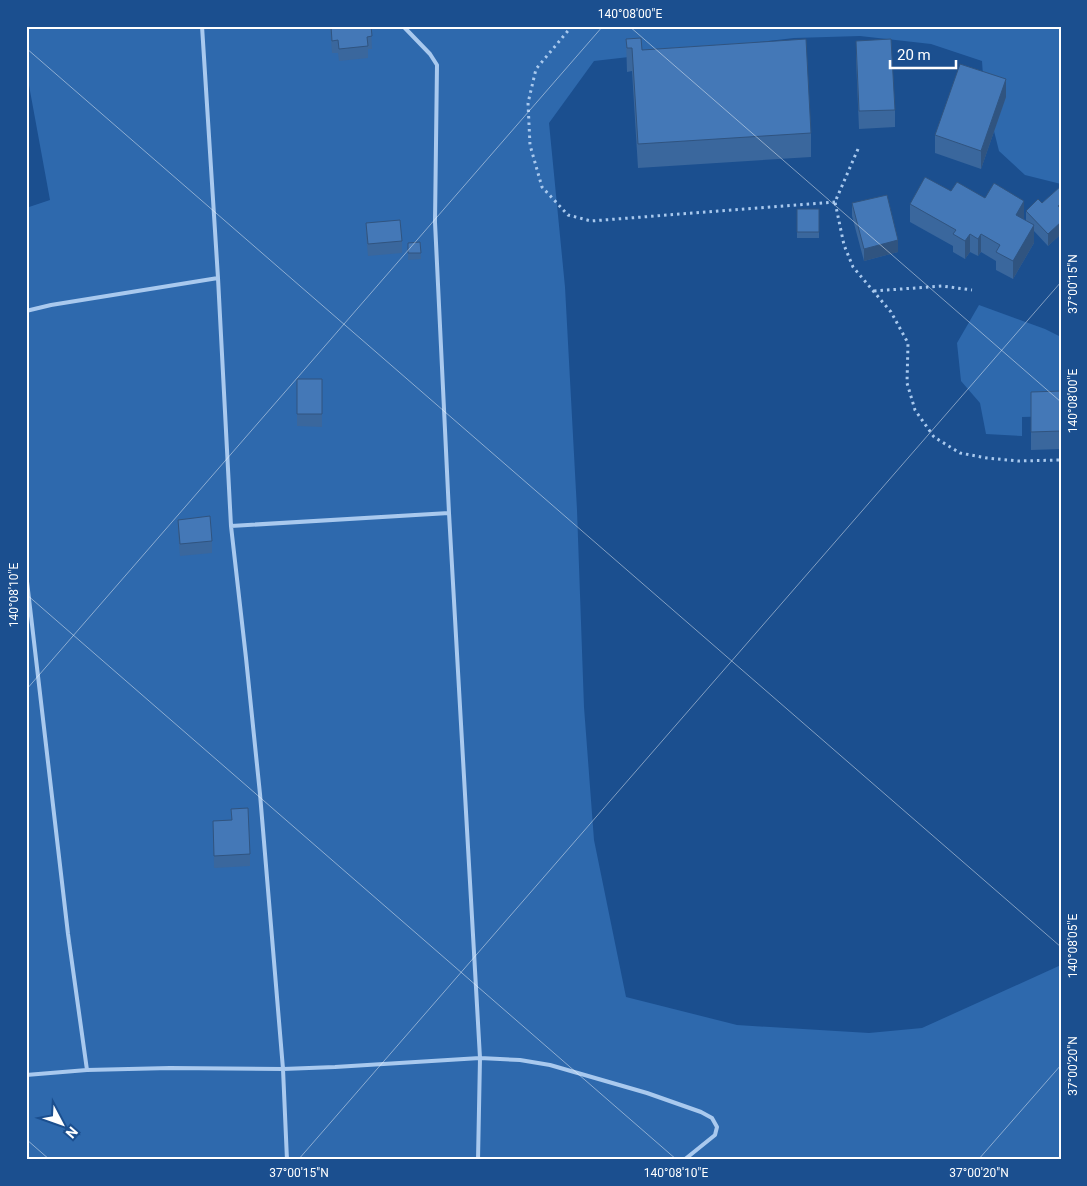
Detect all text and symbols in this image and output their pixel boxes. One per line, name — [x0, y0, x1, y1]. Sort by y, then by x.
text: 140°08'00"E — [598, 7, 662, 21]
scale bar — [890, 38, 956, 70]
text: 20 m — [897, 46, 931, 64]
text: 37°00'15"N — [1066, 254, 1080, 314]
text: 140°08'00"E — [1066, 369, 1080, 433]
text: 140°08'10"E — [7, 563, 21, 627]
text: 140°08'05"E — [1066, 914, 1080, 978]
text: 37°00'20"N — [1066, 1036, 1080, 1096]
north arrow — [38, 1098, 88, 1148]
text: N — [63, 1124, 81, 1142]
text: 37°00'15"N — [269, 1166, 329, 1180]
text: 140°08'10"E — [644, 1166, 708, 1180]
text: 37°00'20"N — [949, 1166, 1009, 1180]

